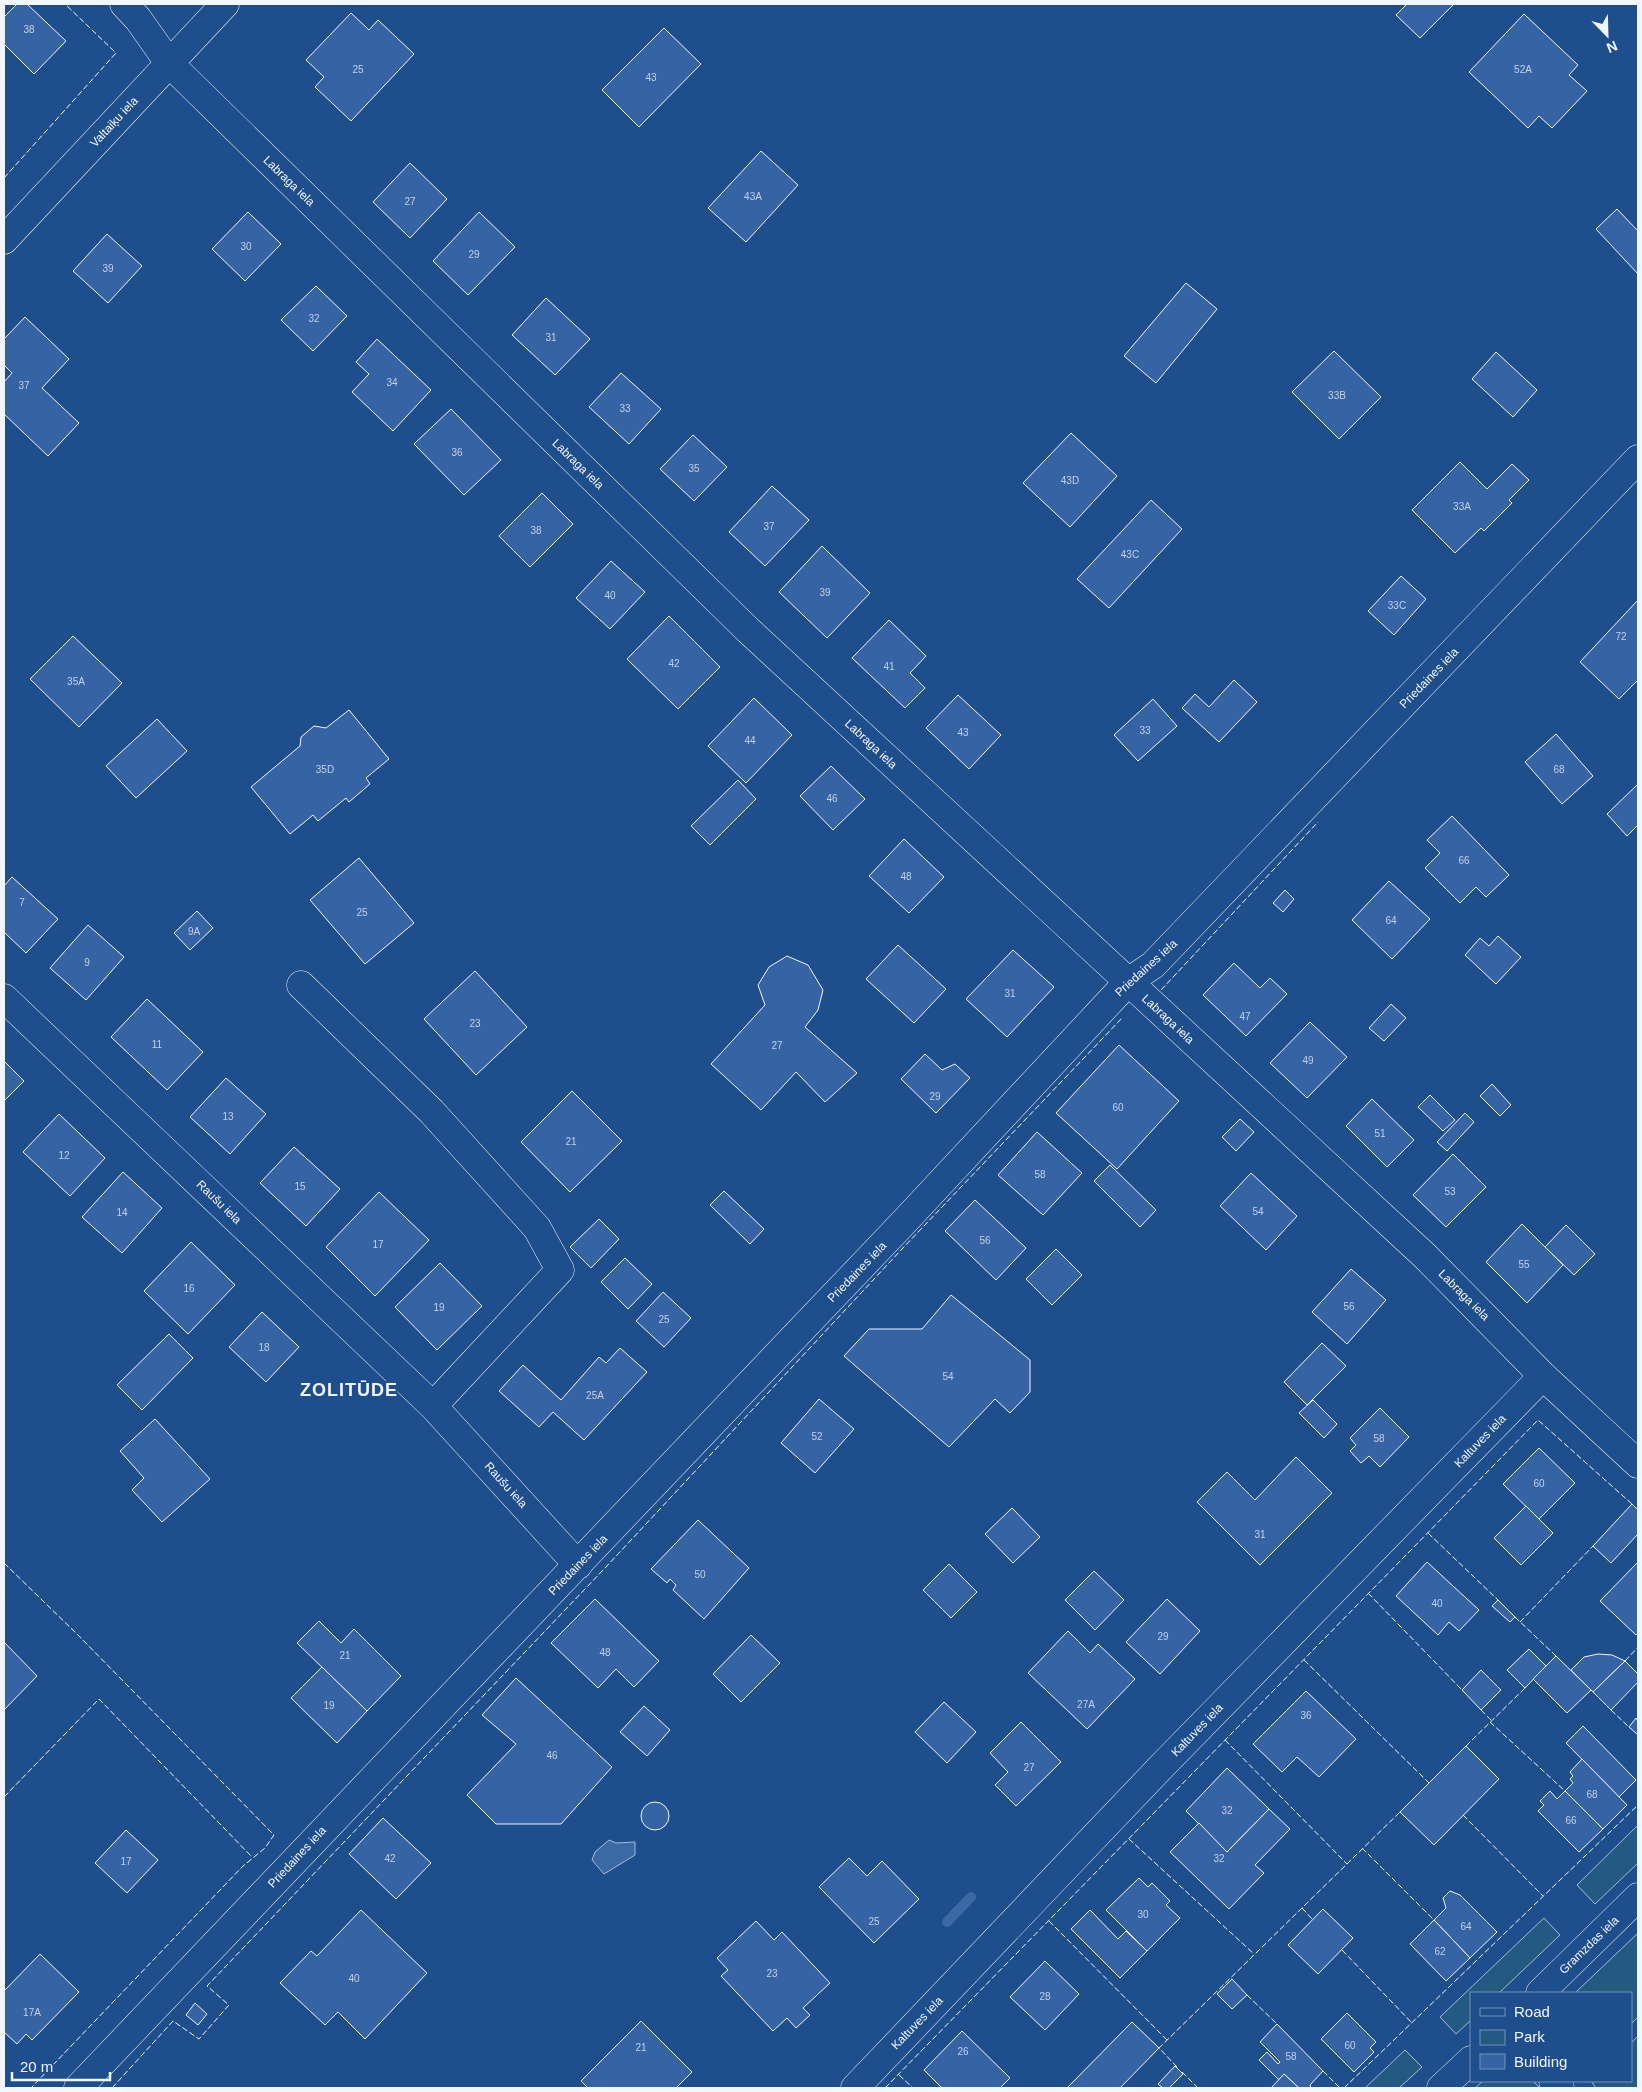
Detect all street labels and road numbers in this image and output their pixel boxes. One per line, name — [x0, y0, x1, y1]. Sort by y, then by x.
street label: Valtaiķu iela — [87, 94, 141, 150]
street label: Labraga iela — [260, 153, 318, 209]
street label: Labraga iela — [549, 436, 607, 492]
street label: Priedaines iela — [1397, 645, 1462, 711]
street label: Labraga iela — [842, 716, 900, 772]
street label: Priedaines iela — [1112, 936, 1180, 1000]
street label: Labraga iela — [1139, 991, 1197, 1047]
street label: Raušu iela — [194, 1177, 244, 1227]
street label: Priedaines iela — [825, 1239, 890, 1305]
street label: Labraga iela — [1436, 1267, 1493, 1324]
street label: Kaltuves iela — [1451, 1411, 1509, 1470]
street label: Raušu iela — [482, 1459, 530, 1511]
street label: Priedaines iela — [546, 1532, 611, 1598]
street label: Kaltuves iela — [1168, 1700, 1226, 1759]
street label: Priedaines iela — [265, 1823, 329, 1891]
street label: Gramzdas iela — [1556, 1913, 1622, 1977]
street label: Kaltuves iela — [888, 1993, 946, 2052]

